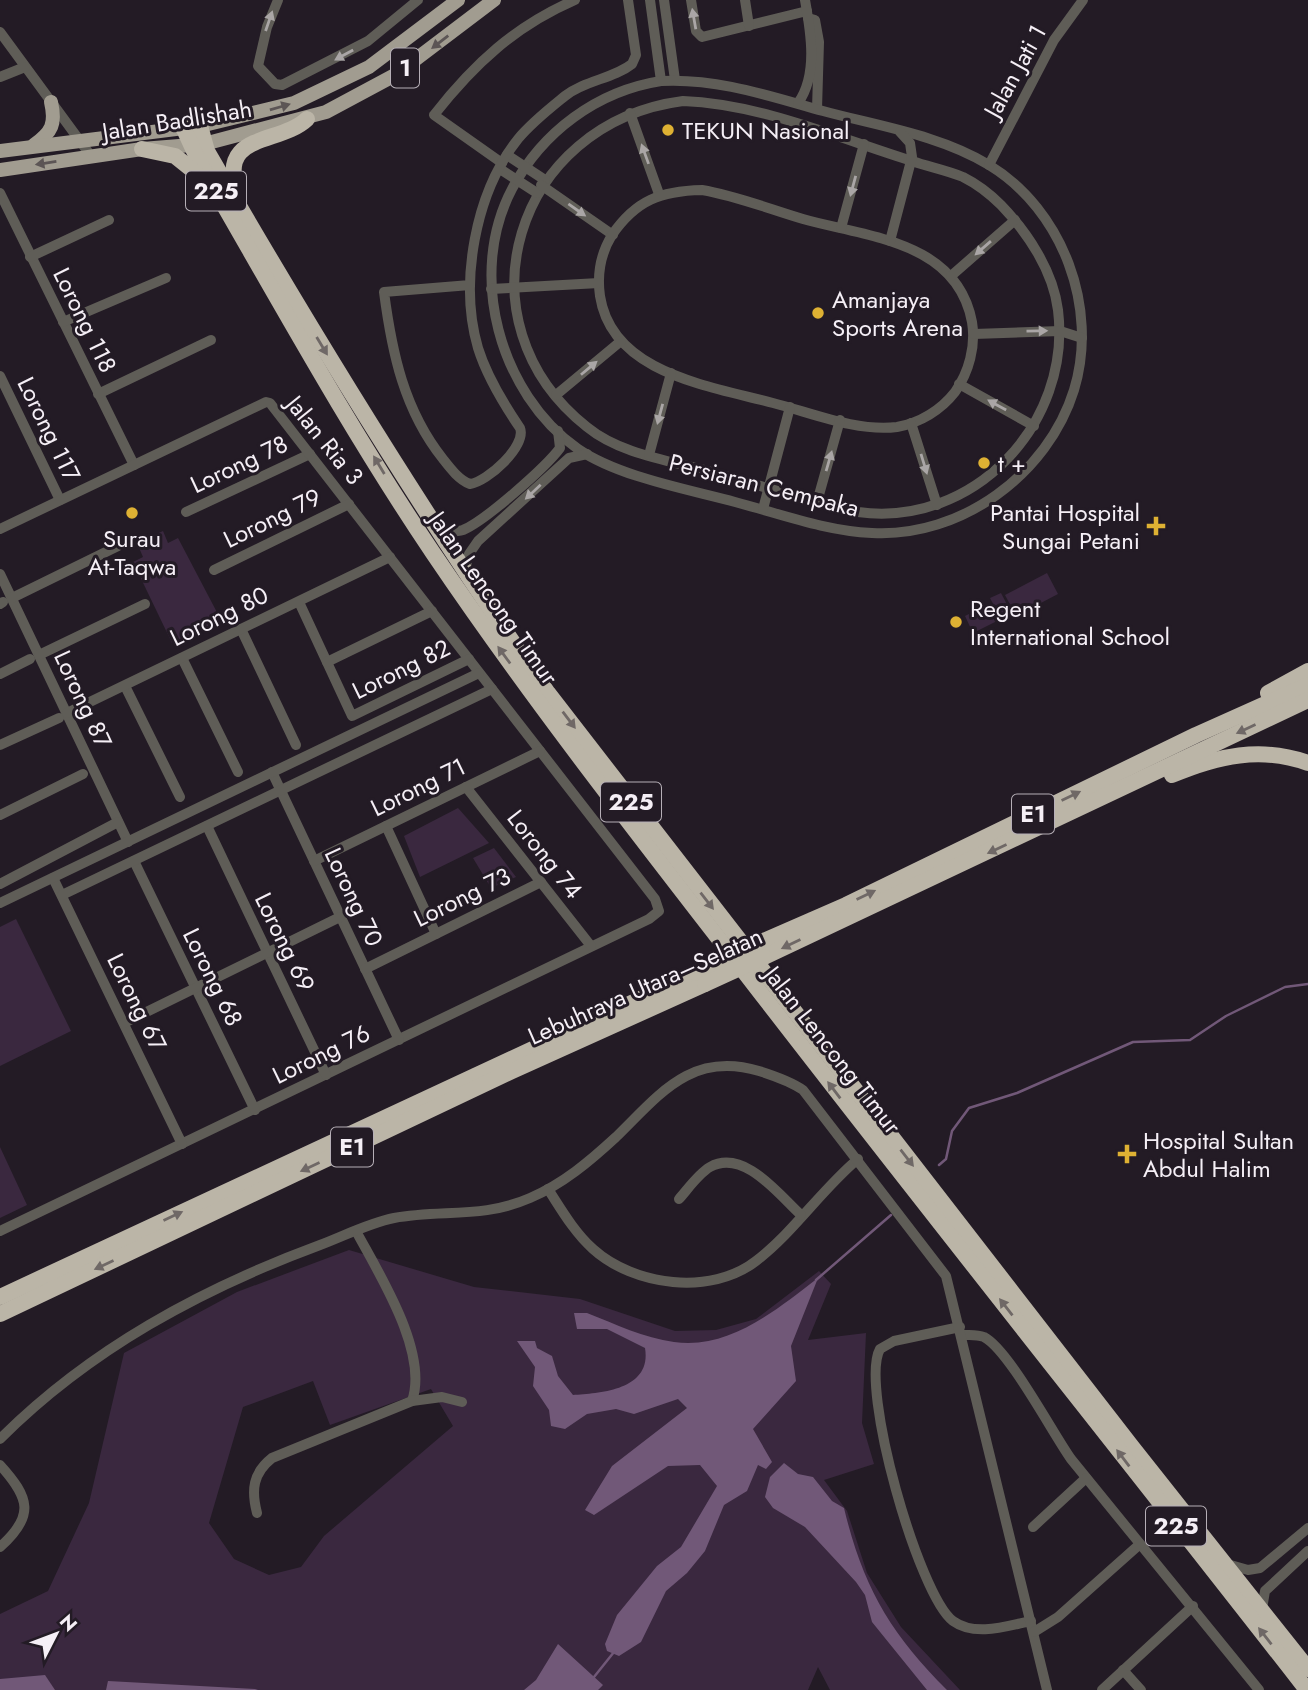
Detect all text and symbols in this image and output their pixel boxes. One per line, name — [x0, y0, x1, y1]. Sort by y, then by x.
one-way arrow — [688, 8, 699, 30]
one-way arrow — [264, 10, 275, 31]
street label: Jalan Jati 1 — [974, 18, 1055, 126]
one-way arrow — [431, 35, 449, 49]
road number: 1 — [391, 48, 419, 88]
one-way arrow — [334, 49, 354, 61]
street label: Jalan Badlishah — [97, 91, 254, 150]
one-way arrow — [270, 101, 291, 111]
place label: TEKUN Nasional — [682, 113, 850, 148]
marker: TEKUN Nasional — [660, 122, 676, 138]
one-way arrow — [639, 143, 650, 164]
one-way arrow — [34, 158, 56, 169]
road number: 225 — [186, 172, 246, 210]
one-way arrow — [847, 176, 857, 197]
one-way arrow — [568, 203, 586, 217]
one-way arrow — [974, 240, 991, 255]
street label: Lorong 118 — [44, 262, 126, 378]
place label: Amanjaya Sports Arena — [832, 282, 963, 345]
marker: Amanjaya Sports Arena — [810, 305, 826, 321]
one-way arrow — [1026, 325, 1048, 337]
one-way arrow — [315, 337, 328, 356]
one-way arrow — [580, 361, 597, 376]
street label: Lorong 117 — [9, 371, 90, 488]
street label: Jalan Ria 3 — [276, 386, 372, 492]
one-way arrow — [987, 399, 1006, 411]
one-way arrow — [654, 403, 665, 425]
street label: Lorong 78 — [184, 426, 294, 502]
street label: Persiaran Cempaka — [665, 444, 863, 526]
place label: t + — [998, 446, 1026, 481]
one-way arrow — [824, 451, 834, 472]
one-way arrow — [919, 454, 929, 475]
marker: t + — [976, 455, 992, 471]
one-way arrow — [372, 456, 385, 475]
street label: Lorong 79 — [217, 479, 327, 557]
one-way arrow — [524, 484, 542, 500]
place label: Pantai Hospital Sungai Petani — [990, 495, 1140, 558]
street label: Jalan Lencong Timur — [419, 502, 568, 693]
marker: Surau At-Taqwa — [124, 505, 140, 521]
marker: Pantai Hospital Sungai Petani — [1146, 516, 1166, 536]
place label: Surau At-Taqwa — [88, 521, 176, 584]
street label: Lorong 80 — [164, 577, 274, 655]
place label: Regent International School — [970, 591, 1170, 654]
marker: Regent International School — [948, 614, 964, 630]
street label: Lorong 82 — [346, 630, 456, 708]
street label: Lorong 87 — [45, 645, 121, 754]
one-way arrow — [497, 646, 511, 664]
one-way arrow — [561, 711, 575, 729]
one-way arrow — [1236, 723, 1256, 735]
street label: Lorong 71 — [365, 749, 471, 825]
road number: 225 — [601, 782, 661, 822]
one-way arrow — [1061, 790, 1081, 801]
road number: E1 — [1012, 794, 1054, 834]
street label: Lorong 74 — [499, 802, 591, 906]
street label: Lorong 70 — [316, 842, 392, 952]
one-way arrow — [987, 843, 1007, 854]
street label: Lorong 73 — [408, 858, 516, 936]
street label: Lorong 69 — [246, 887, 324, 997]
one-way arrow — [856, 889, 876, 900]
one-way arrow — [699, 892, 714, 909]
street label: Lebuhraya Utara–Selatan — [522, 918, 768, 1054]
street label: Lorong 68 — [174, 922, 252, 1032]
one-way arrow — [781, 939, 801, 950]
street label: Lorong 67 — [98, 947, 176, 1057]
street label: Jalan Lencong Timur — [754, 956, 910, 1142]
street label: Lorong 76 — [266, 1015, 376, 1093]
one-way arrow — [827, 1081, 841, 1099]
place label: Hospital Sultan Abdul Halim — [1143, 1123, 1294, 1186]
road number: E1 — [331, 1128, 373, 1166]
marker: Hospital Sultan Abdul Halim — [1117, 1144, 1137, 1164]
one-way arrow — [899, 1148, 914, 1166]
one-way arrow — [300, 1161, 320, 1173]
one-way arrow — [163, 1210, 183, 1222]
one-way arrow — [94, 1260, 115, 1271]
one-way arrow — [998, 1298, 1013, 1316]
one-way arrow — [1116, 1449, 1130, 1467]
road number: 225 — [1146, 1506, 1206, 1546]
north arrow — [21, 1599, 91, 1669]
text: N — [53, 1608, 83, 1638]
one-way arrow — [1258, 1627, 1272, 1645]

